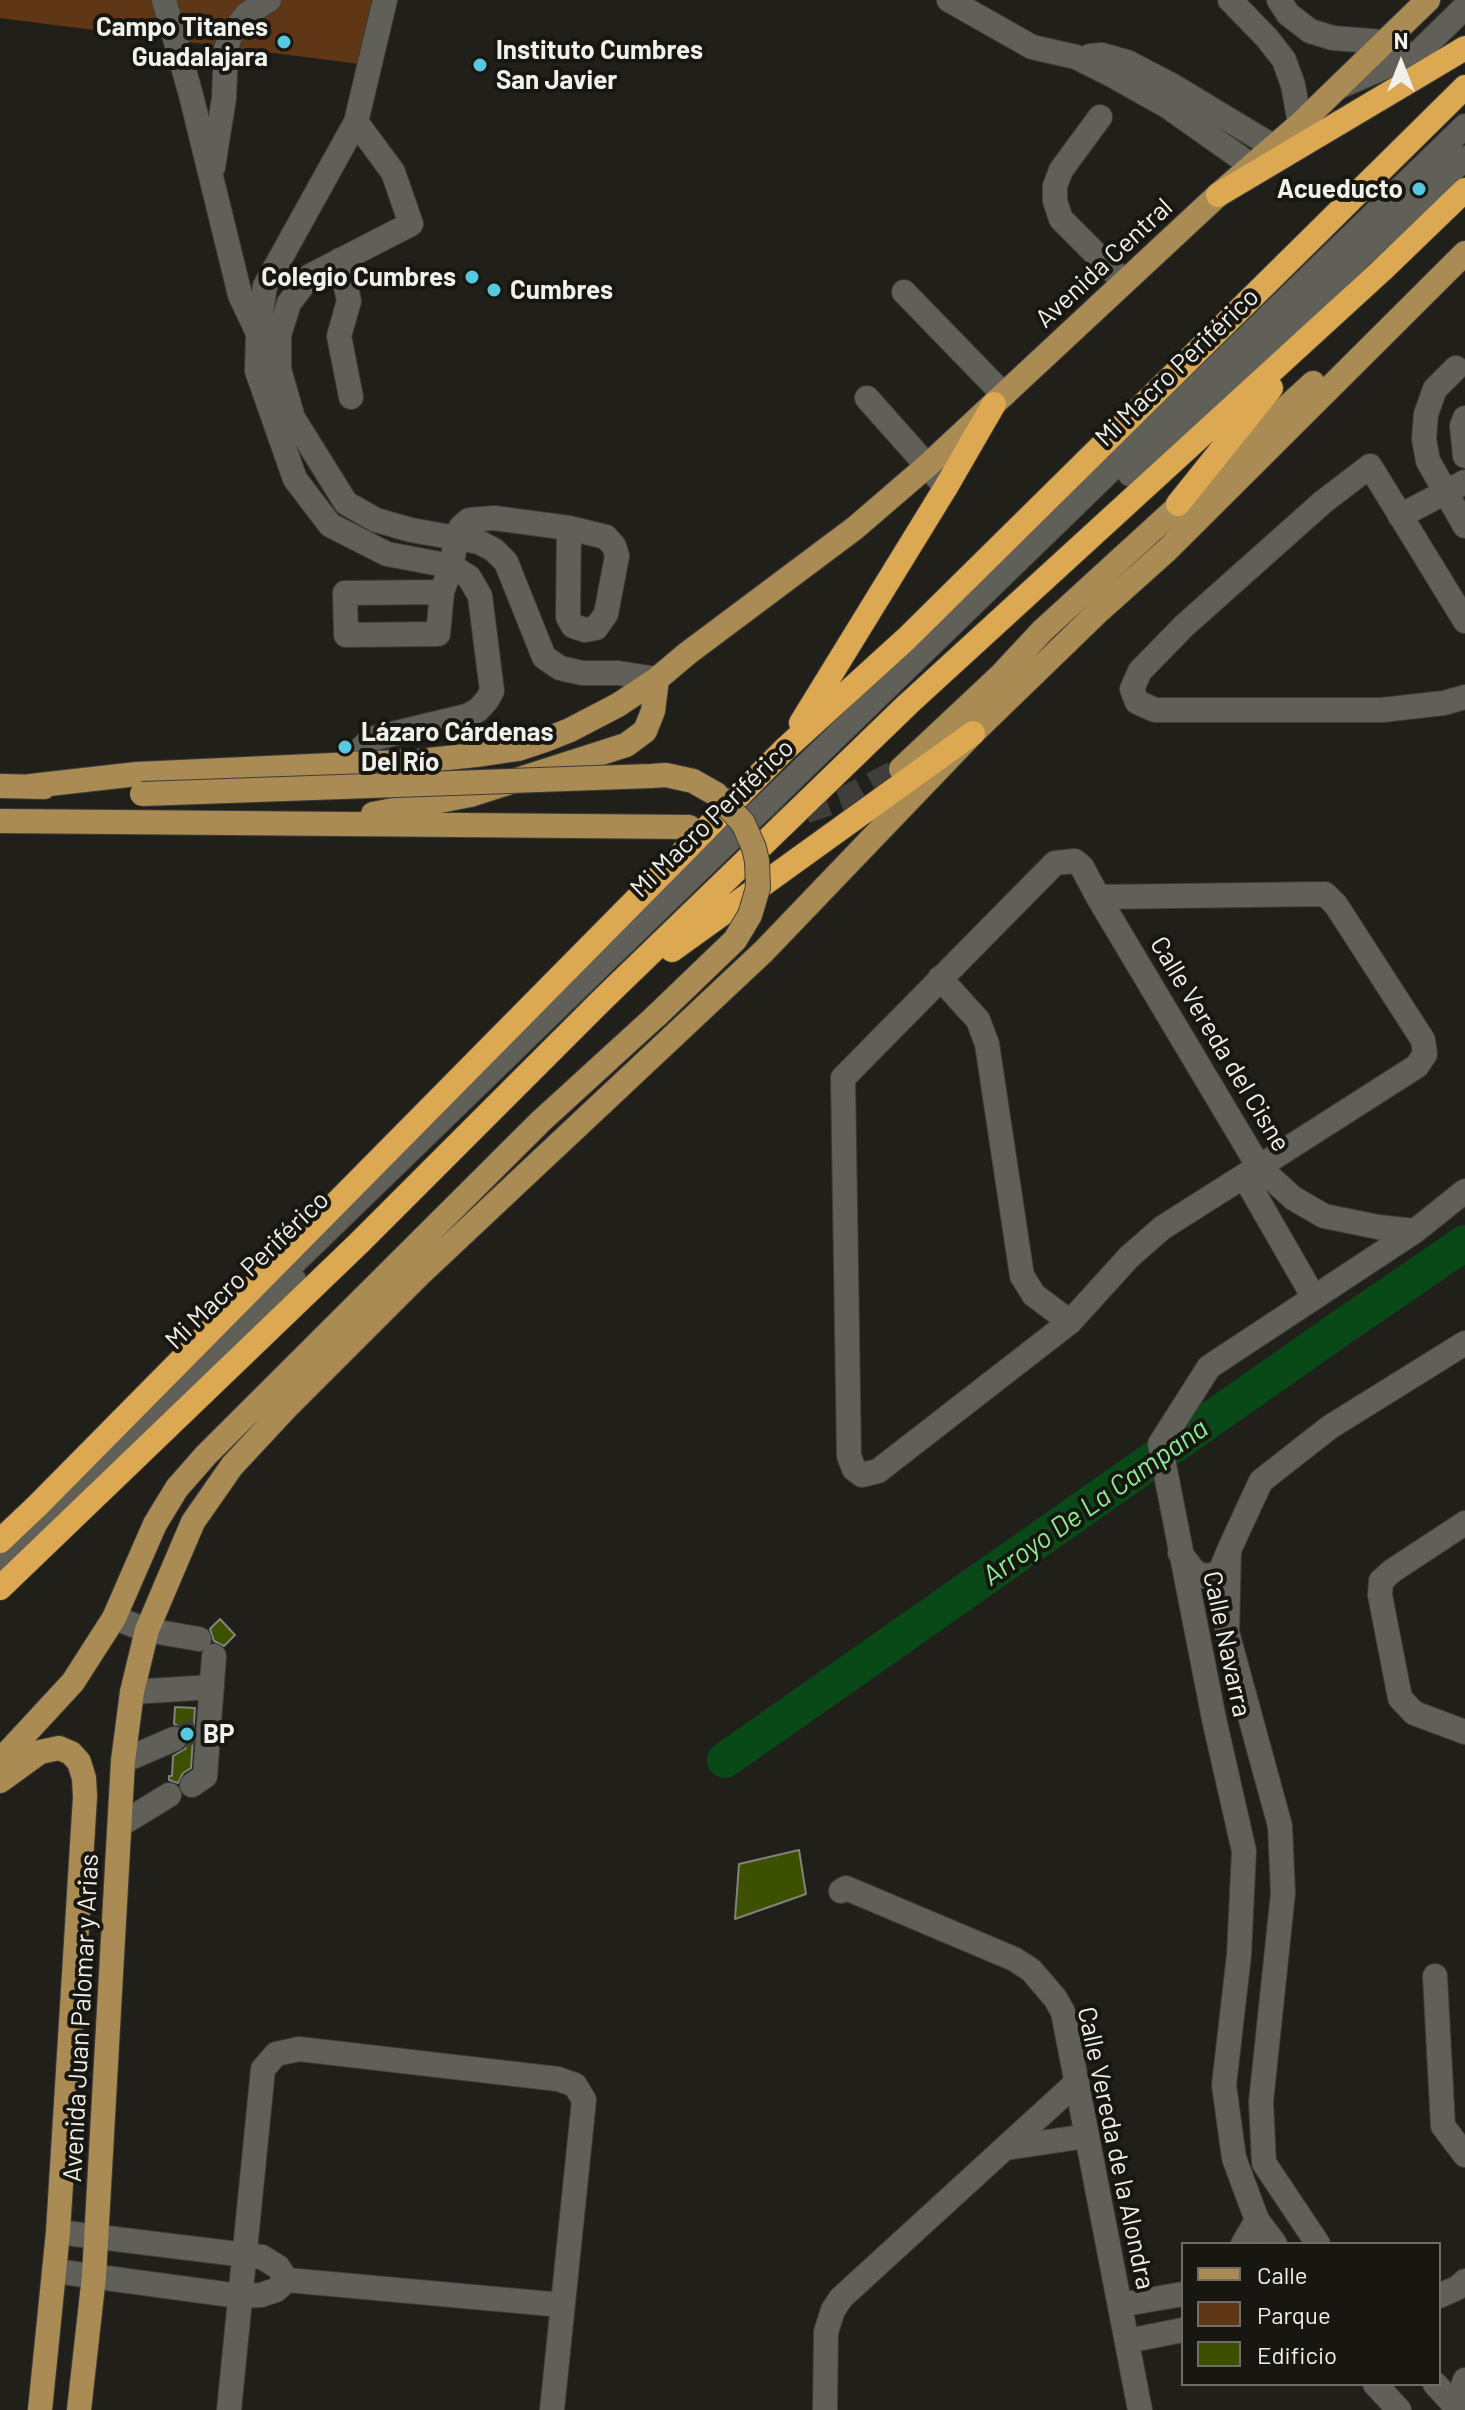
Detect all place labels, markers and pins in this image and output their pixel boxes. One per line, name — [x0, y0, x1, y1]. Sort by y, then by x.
place label: Campo Titanes Guadalajara — [96, 11, 268, 72]
marker: Campo Titanes Guadalajara — [275, 33, 293, 51]
place label: Instituto Cumbres San Javier — [496, 34, 703, 96]
marker: Instituto Cumbres San Javier — [471, 56, 489, 74]
place label: Acueducto — [1277, 173, 1403, 205]
marker: Acueducto — [1410, 180, 1428, 198]
place label: Colegio Cumbres — [261, 261, 456, 293]
marker: Colegio Cumbres — [463, 268, 481, 286]
place label: Cumbres — [510, 274, 613, 306]
marker: Cumbres — [485, 281, 503, 299]
place label: Lázaro Cárdenas Del Río — [361, 716, 554, 778]
marker: Lázaro Cárdenas Del Río — [336, 738, 354, 756]
place label: BP — [203, 1718, 235, 1750]
marker: BP — [178, 1725, 196, 1743]

